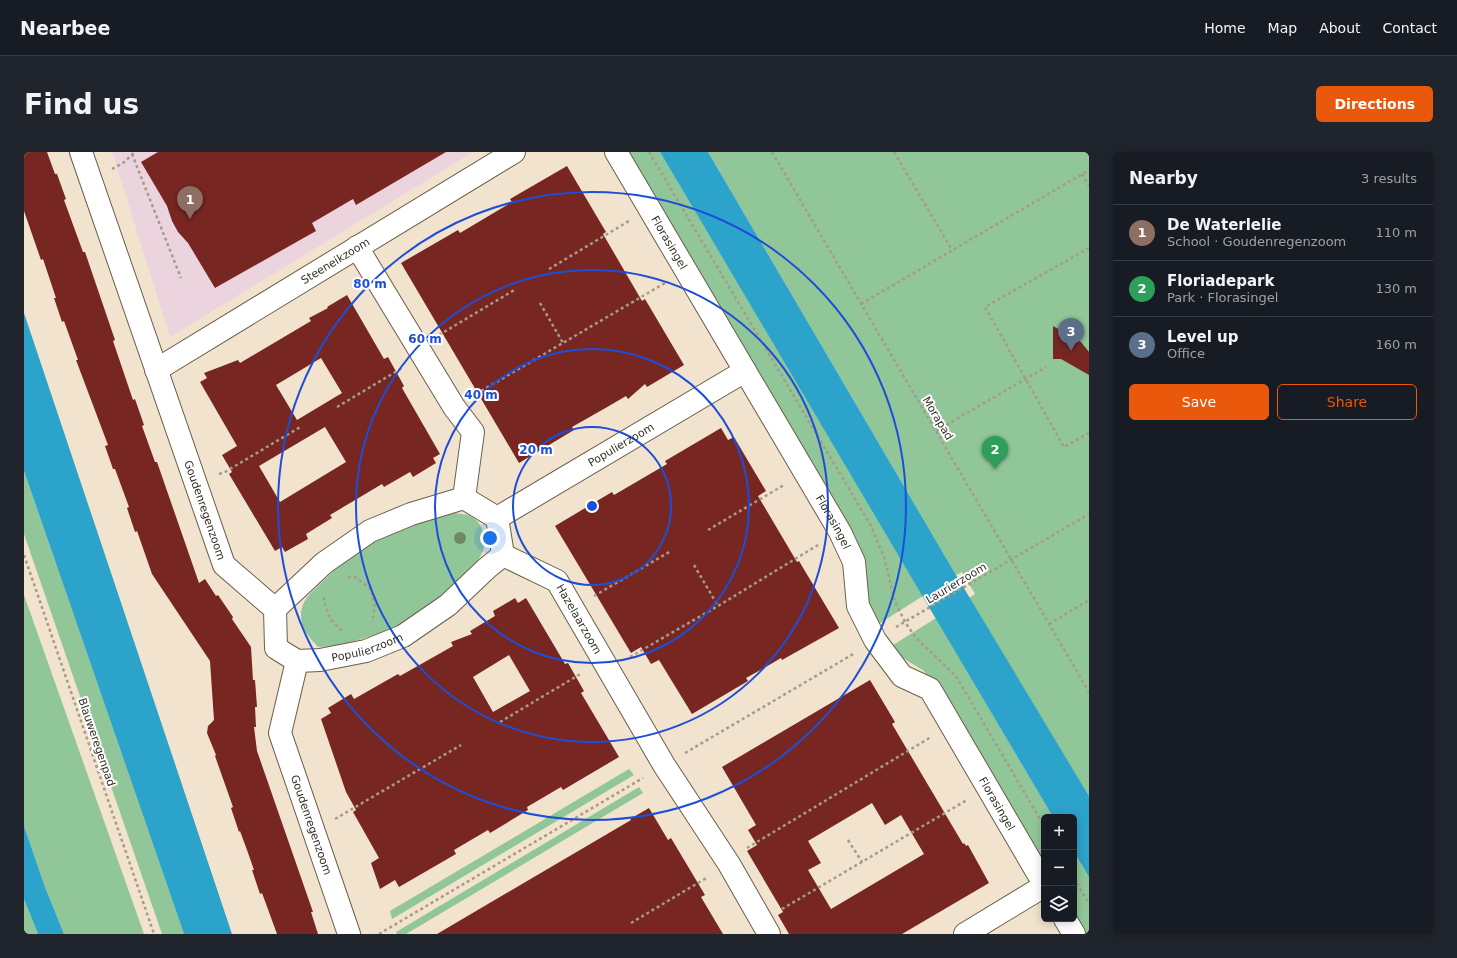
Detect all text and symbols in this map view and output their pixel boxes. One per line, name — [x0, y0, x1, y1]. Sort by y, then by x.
text: Nearbee — [20, 17, 110, 39]
text: Home — [1204, 20, 1246, 36]
text: Map — [1268, 20, 1297, 36]
text: About — [1319, 20, 1361, 36]
text: Contact — [1383, 20, 1437, 36]
button: Directions — [1316, 86, 1433, 122]
text: Find us — [24, 88, 139, 121]
text: Nearby — [1129, 168, 1198, 188]
text: 3 results — [1361, 171, 1417, 186]
pin: 1 — [177, 186, 203, 219]
street label: Florasingel — [648, 214, 690, 272]
text: De Waterlelie — [1167, 216, 1282, 234]
text: 1 — [1137, 225, 1147, 240]
text: 110 m — [1375, 225, 1417, 240]
text: School · Goudenregenzoom — [1167, 234, 1346, 249]
street label: Steeneikzoom — [299, 235, 372, 287]
text: Floriadepark — [1167, 272, 1275, 290]
text: 80 m — [353, 277, 387, 291]
text: 2 — [1137, 281, 1147, 296]
text: 130 m — [1375, 281, 1417, 296]
text: Park · Florasingel — [1167, 290, 1278, 305]
pin: 3 — [1058, 318, 1084, 351]
text: Level up — [1167, 328, 1238, 346]
text: 60 m — [408, 332, 442, 346]
text: 3 — [1137, 337, 1147, 352]
text: 160 m — [1375, 337, 1417, 352]
text: Office — [1167, 346, 1205, 361]
button: Save — [1129, 384, 1269, 420]
button: Share — [1277, 384, 1417, 420]
text: 40 m — [464, 388, 498, 402]
street label: Morapad — [920, 394, 956, 442]
street label: Populierzoom — [586, 420, 656, 470]
pin: 2 — [982, 436, 1008, 469]
text: 20 m — [519, 443, 553, 457]
street label: Goudenregenzoom — [181, 459, 228, 562]
street label: Florasingel — [813, 493, 853, 551]
centre of rings — [585, 499, 599, 513]
your location — [480, 528, 500, 548]
street label: Laurierzoom — [923, 560, 989, 607]
street label: Hazelaarzoom — [553, 582, 604, 657]
street label: Populierzoom — [330, 631, 405, 665]
street label: Blauweregenpad — [75, 696, 118, 788]
street label: Goudenregenzoom — [288, 773, 334, 877]
street label: Florasingel — [976, 775, 1017, 833]
map controls — [1041, 814, 1077, 922]
button: + — [1041, 814, 1077, 850]
button: − — [1041, 850, 1077, 886]
button: layers — [1041, 886, 1077, 922]

